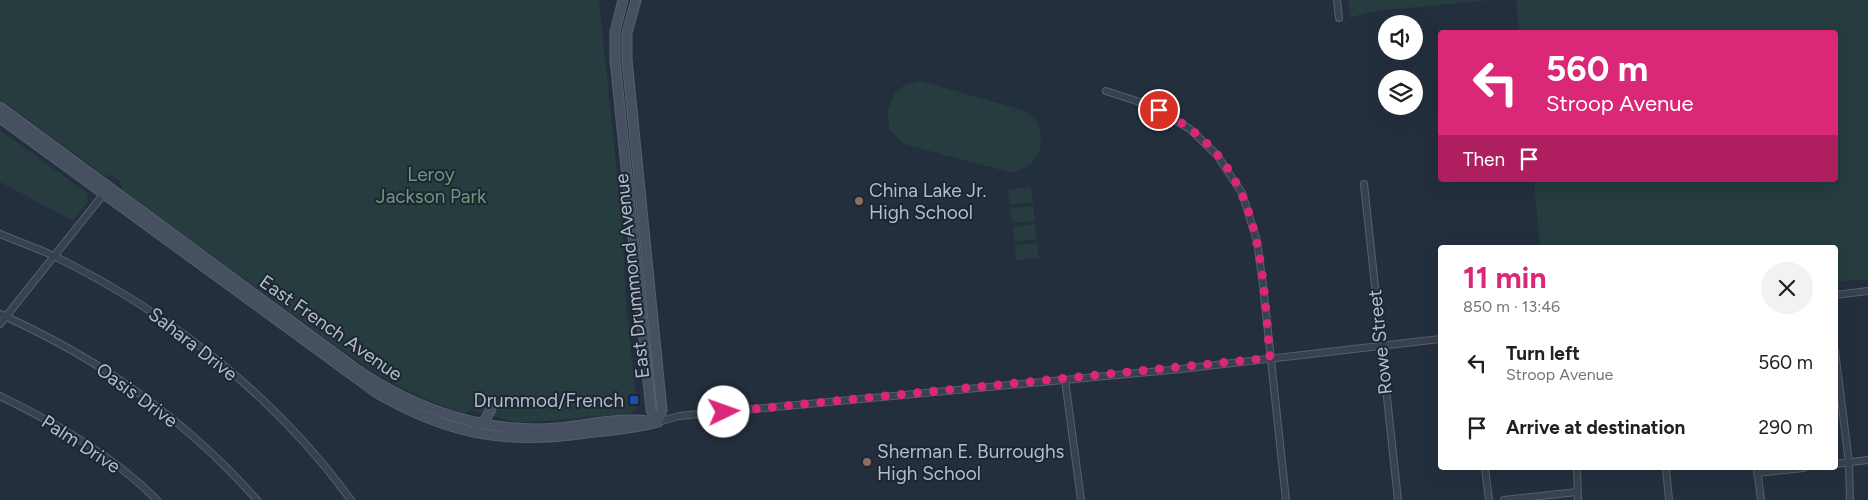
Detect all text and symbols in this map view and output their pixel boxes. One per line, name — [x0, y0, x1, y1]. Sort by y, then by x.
map controls — [1378, 15, 1423, 115]
button: sound — [1378, 15, 1423, 60]
text: 560 m — [1546, 48, 1648, 90]
icon: left — [1463, 50, 1528, 115]
button: layers — [1378, 70, 1423, 115]
pin — [1138, 89, 1180, 131]
text: Stroop Avenue — [1546, 90, 1694, 117]
icon: arrive — [1145, 96, 1173, 124]
icon: arrive — [1515, 145, 1543, 173]
text: Then — [1463, 148, 1505, 171]
park label: Leroy Jackson Park — [376, 163, 487, 208]
street label: East Drummond Avenue — [610, 172, 654, 380]
place label: China Lake Jr. High School — [869, 179, 987, 224]
marker: China Lake Jr. High School — [853, 195, 865, 207]
text: 11 min — [1463, 259, 1547, 296]
button: close — [1761, 262, 1813, 314]
street label: East French Avenue — [255, 270, 407, 386]
street label: Rowe Street — [1363, 288, 1397, 396]
text: 850 m · 13:46 — [1463, 297, 1560, 316]
street label: Sahara Drive — [144, 302, 242, 386]
text: Turn left — [1506, 342, 1580, 365]
icon: left — [1463, 349, 1491, 377]
text: 560 m — [1758, 351, 1813, 374]
street label: Oasis Drive — [92, 358, 182, 432]
text: Stroop Avenue — [1506, 365, 1613, 384]
position arrow — [697, 385, 749, 437]
place label: Drummod/French — [474, 389, 624, 412]
marker: Drummod/French — [628, 394, 640, 406]
street label: Palm Drive — [37, 410, 125, 478]
icon: arrive — [1463, 414, 1491, 442]
text: Arrive at destination — [1506, 416, 1685, 439]
text: 290 m — [1759, 416, 1813, 439]
place label: Sherman E. Burroughs High School — [877, 440, 1065, 485]
marker: Sherman E. Burroughs High School — [861, 456, 873, 468]

